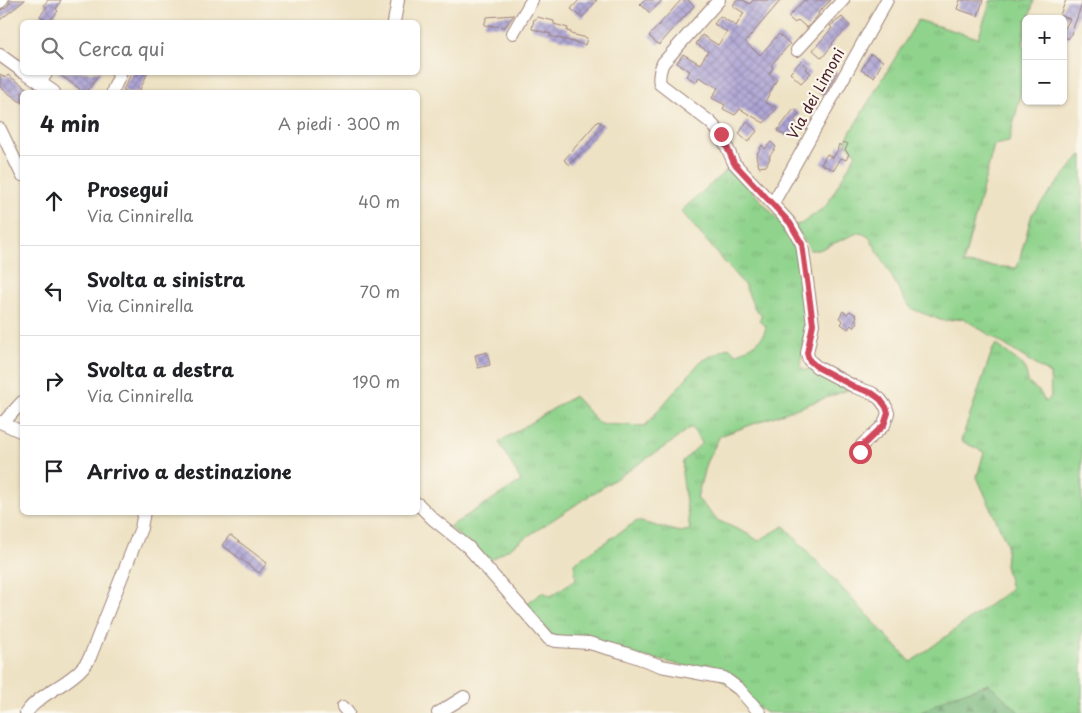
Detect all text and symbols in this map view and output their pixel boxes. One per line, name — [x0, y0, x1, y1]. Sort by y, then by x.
map controls — [1022, 15, 1067, 105]
button: + — [1022, 15, 1067, 60]
search box — [20, 20, 420, 75]
icon: search — [38, 34, 66, 62]
text: Cerca qui — [78, 34, 165, 62]
street label: Via dei Limoni — [780, 43, 849, 143]
button: − — [1022, 60, 1067, 105]
text: 4 min — [40, 107, 100, 139]
text: A piedi · 300 m — [278, 111, 400, 135]
route end — [710, 123, 733, 146]
text: Prosegui — [87, 175, 169, 203]
icon: ahead — [40, 187, 68, 215]
text: 40 m — [358, 189, 400, 213]
text: Via Cinnirella — [87, 203, 193, 227]
text: Svolta a sinistra — [87, 265, 245, 293]
icon: left — [40, 277, 68, 305]
text: 70 m — [360, 279, 400, 303]
text: Via Cinnirella — [87, 293, 193, 317]
text: Svolta a destra — [87, 355, 234, 383]
icon: right — [40, 367, 68, 395]
text: 190 m — [352, 369, 400, 393]
text: Via Cinnirella — [87, 383, 193, 407]
route start — [849, 441, 872, 464]
icon: arrive — [40, 457, 68, 485]
text: Arrivo a destinazione — [87, 457, 292, 485]

